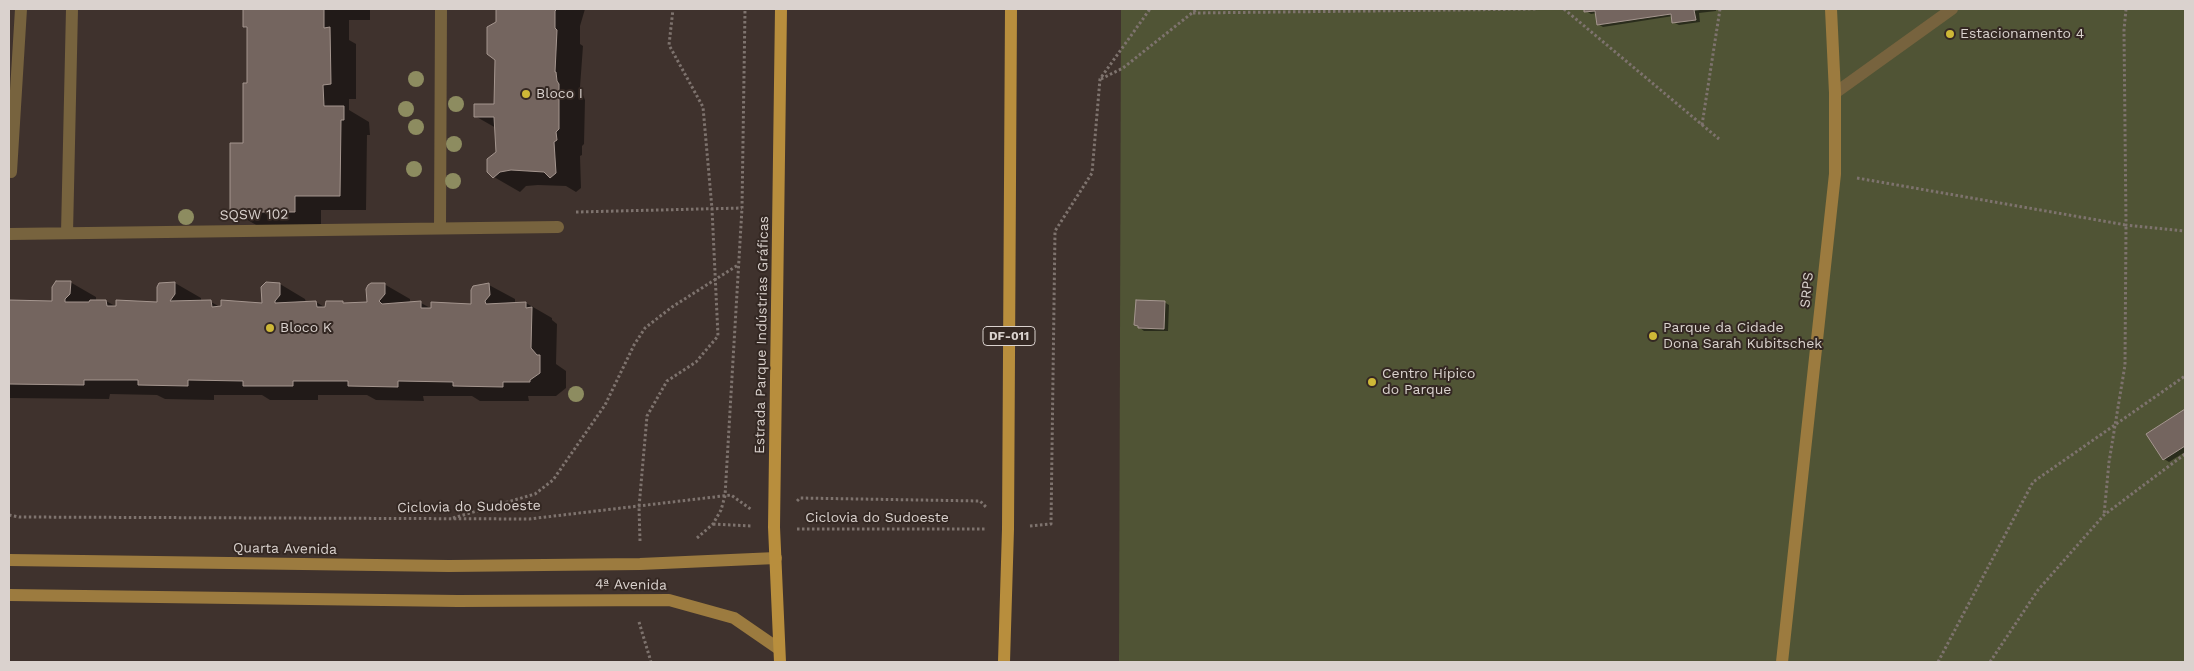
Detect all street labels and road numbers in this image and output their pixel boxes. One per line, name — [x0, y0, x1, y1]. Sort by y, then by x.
street label: SQSW 102 — [219, 206, 289, 224]
street label: Estrada Parque Indústrias Gráficas — [752, 216, 772, 454]
street label: SRPS — [1797, 271, 1817, 309]
road number: DF-011 — [983, 326, 1035, 346]
street label: Ciclovia do Sudoeste — [397, 497, 541, 517]
street label: Ciclovia do Sudoeste — [805, 510, 949, 526]
street label: Quarta Avenida — [233, 540, 337, 558]
street label: 4ª Avenida — [595, 576, 667, 594]

